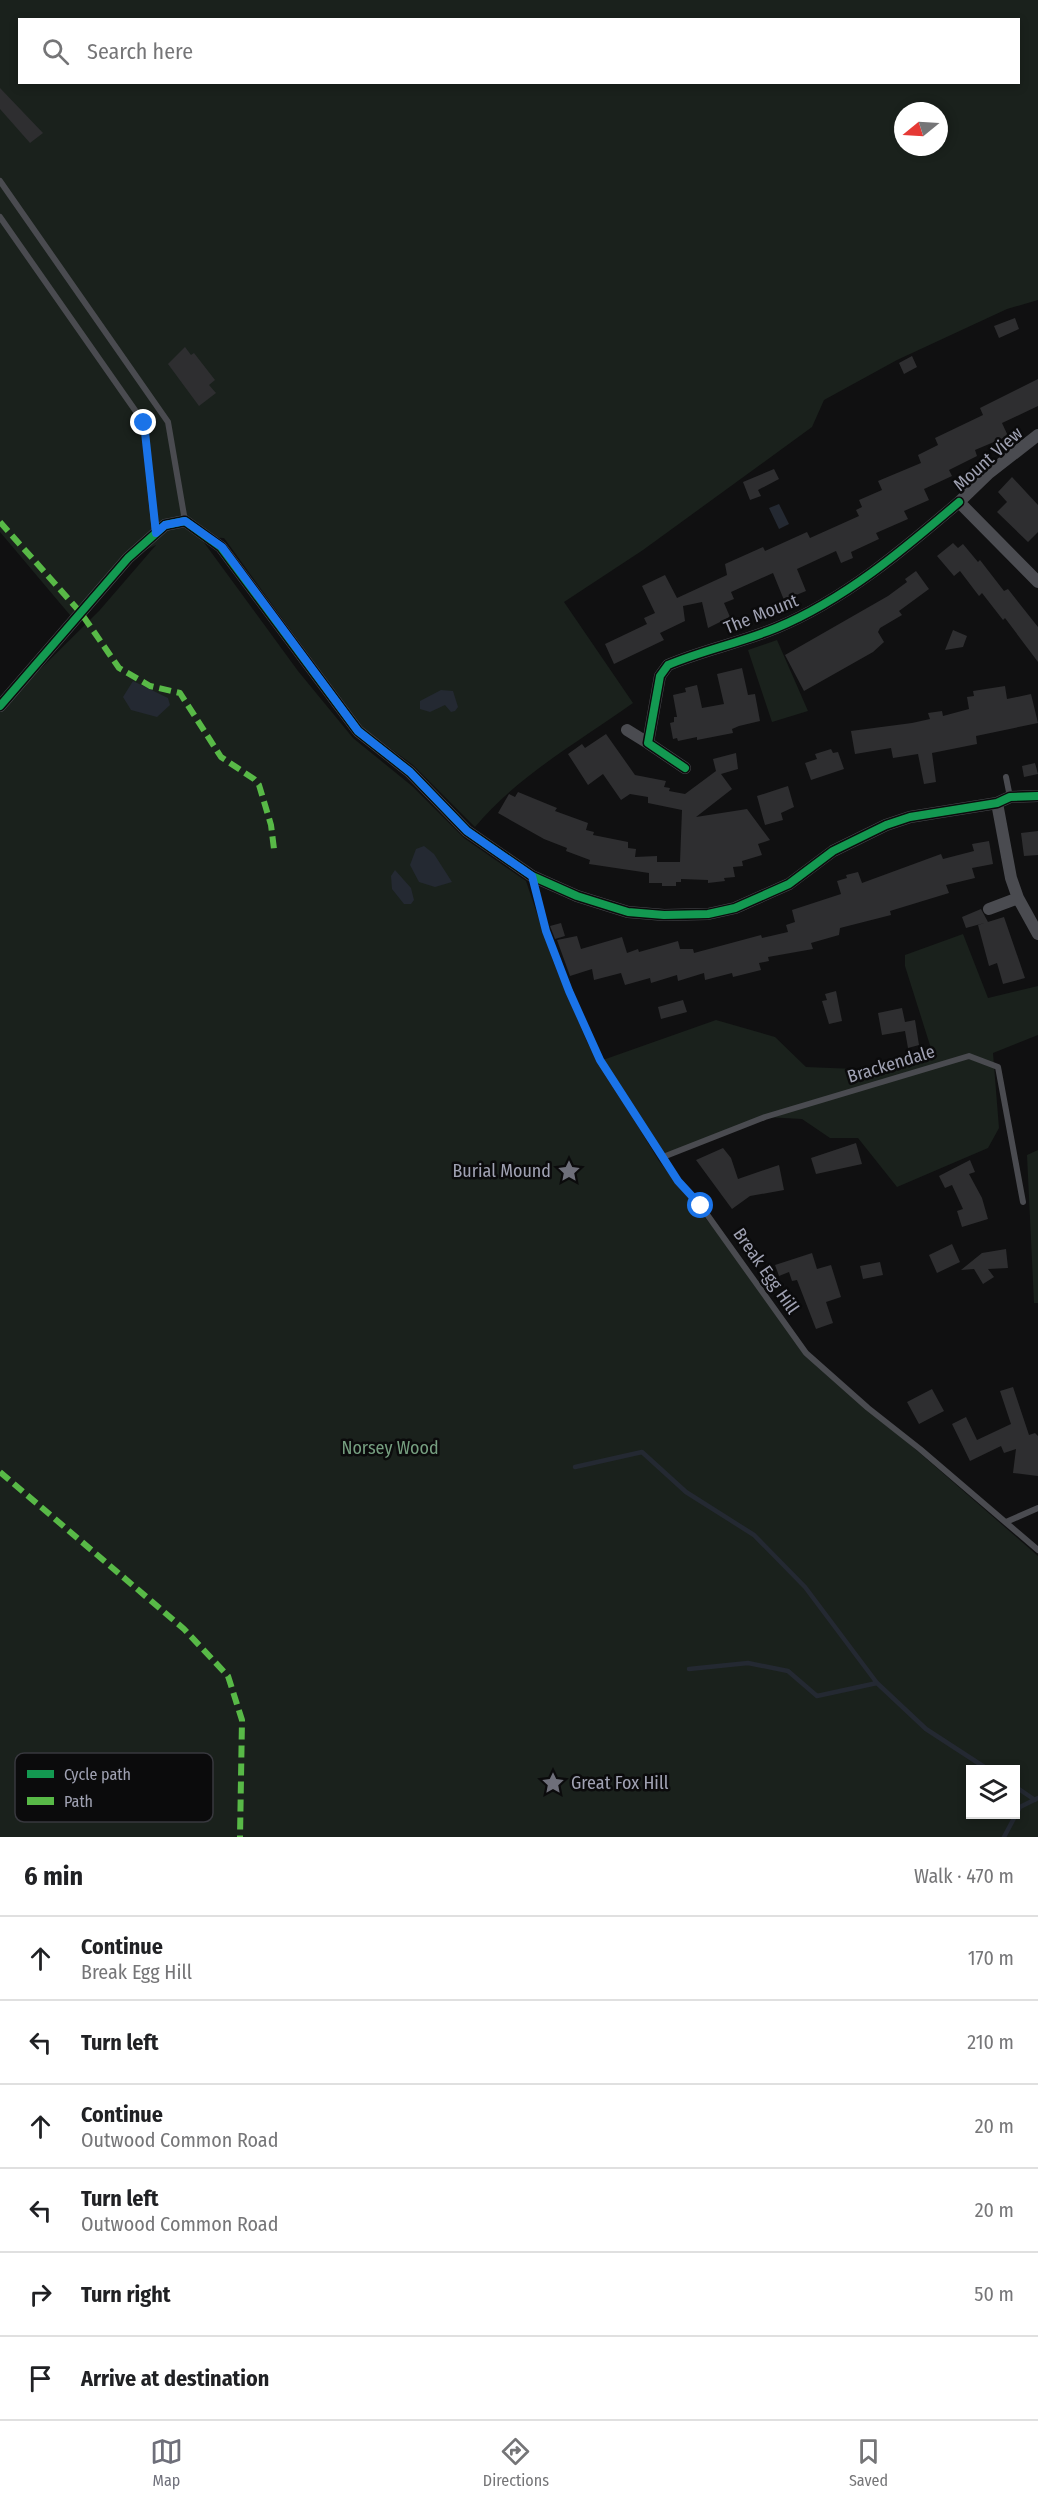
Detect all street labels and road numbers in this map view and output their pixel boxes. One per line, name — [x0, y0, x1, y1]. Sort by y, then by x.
street label: Mount View — [949, 422, 1027, 496]
street label: The Mount — [721, 589, 801, 639]
street label: Brackendale — [844, 1040, 938, 1088]
street label: Break Egg Hill — [728, 1224, 804, 1318]

